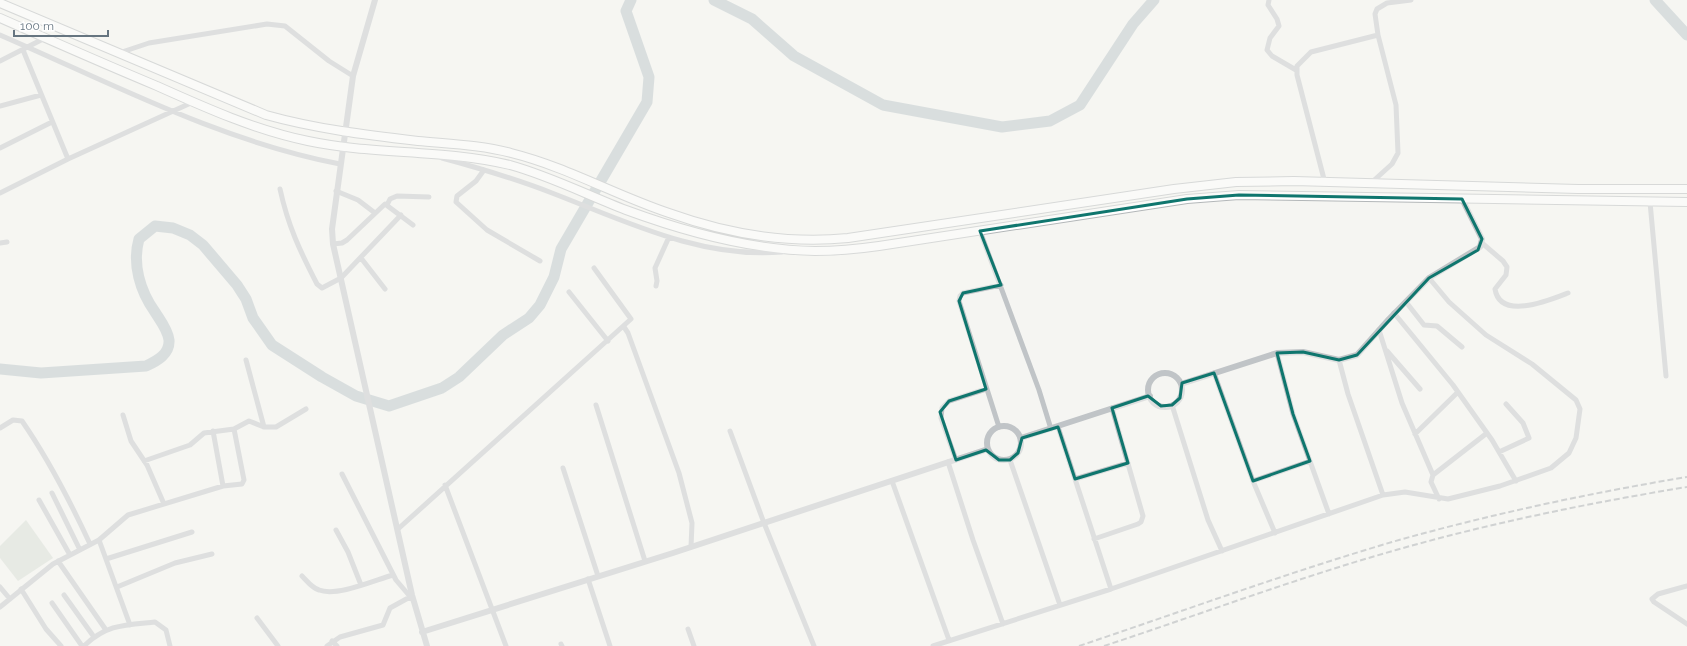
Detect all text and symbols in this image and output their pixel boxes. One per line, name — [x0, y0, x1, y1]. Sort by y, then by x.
scale bar — [14, 12, 108, 38]
text: 100 m — [20, 19, 54, 33]

